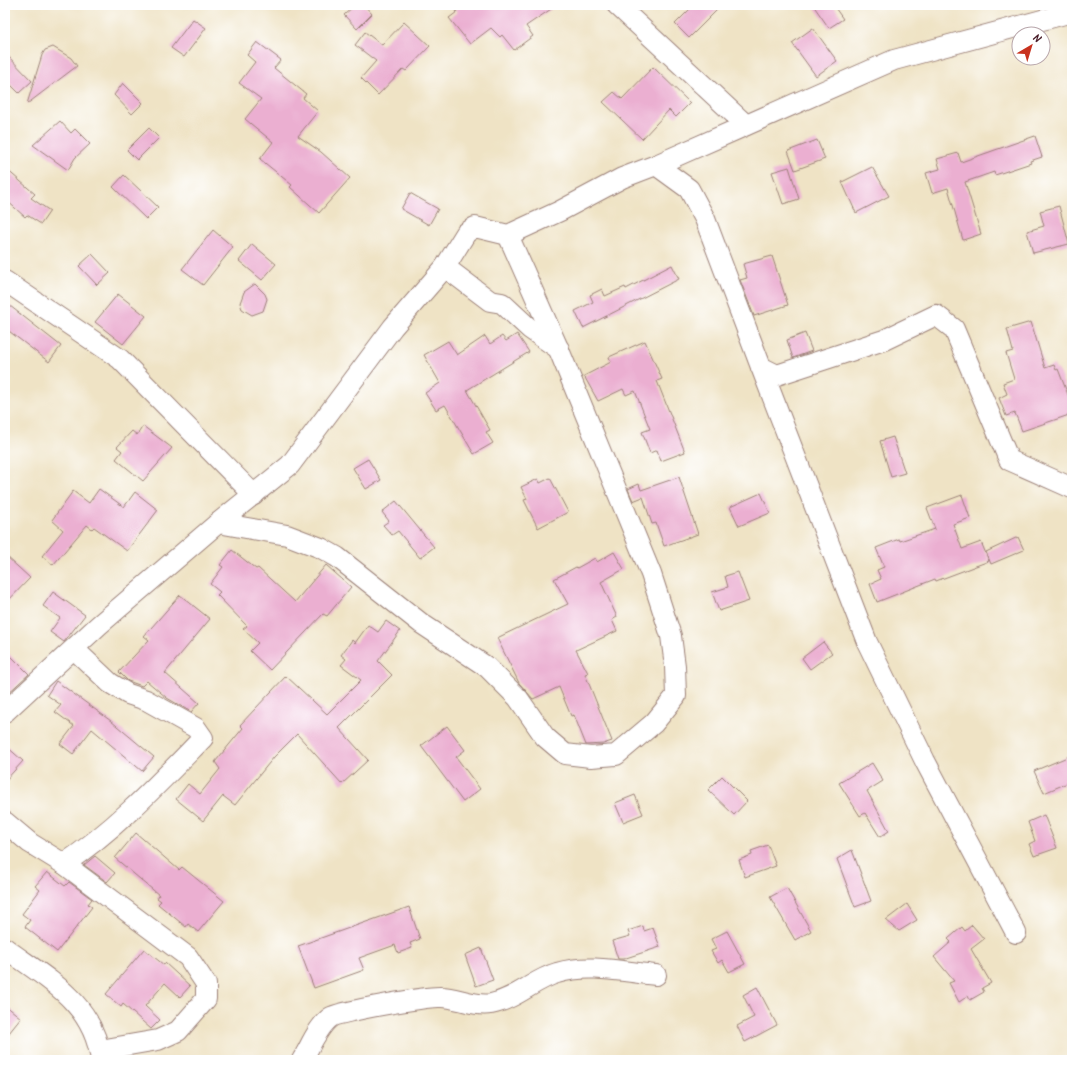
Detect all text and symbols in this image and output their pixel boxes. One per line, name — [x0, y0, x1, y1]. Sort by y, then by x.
north arrow — [1011, 26, 1051, 66]
text: N — [1028, 30, 1045, 48]

